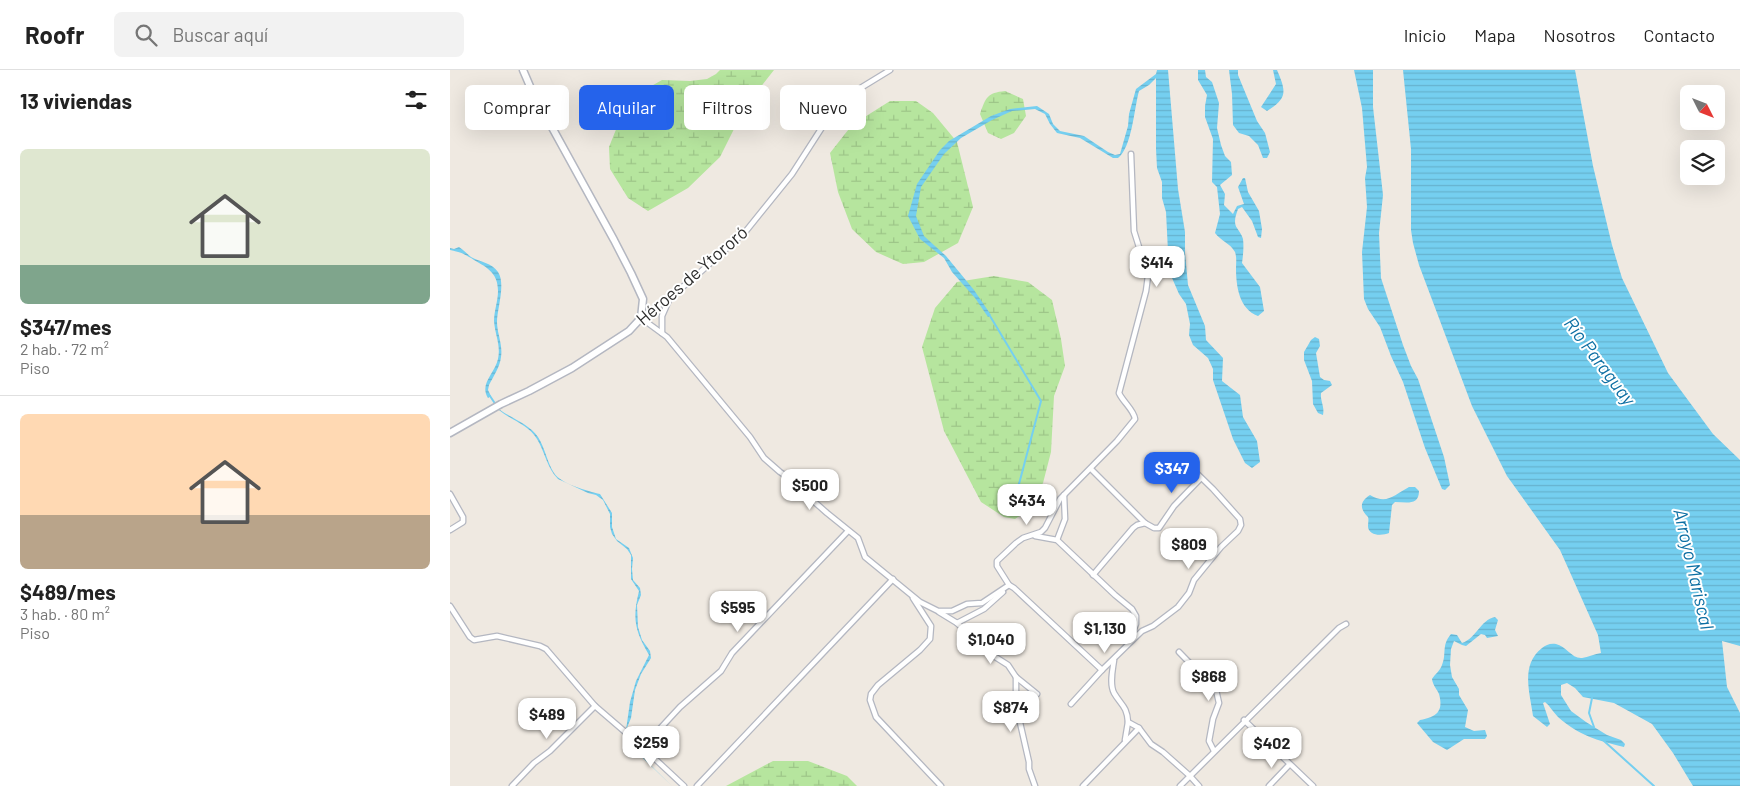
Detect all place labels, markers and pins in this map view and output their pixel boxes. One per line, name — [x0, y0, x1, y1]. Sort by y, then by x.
pin: $414 — [1127, 246, 1187, 288]
pin: $347 — [1142, 452, 1202, 494]
pin: $500 — [780, 468, 840, 511]
pin: $434 — [997, 484, 1057, 526]
pin: $809 — [1159, 528, 1219, 570]
pin: $595 — [708, 590, 768, 633]
pin: $1,130 — [1064, 612, 1146, 654]
pin: $1,040 — [950, 622, 1032, 665]
pin: $868 — [1179, 660, 1239, 702]
pin: $874 — [981, 690, 1041, 733]
pin: $489 — [517, 698, 577, 740]
pin: $259 — [621, 726, 681, 768]
pin: $402 — [1242, 726, 1302, 769]

